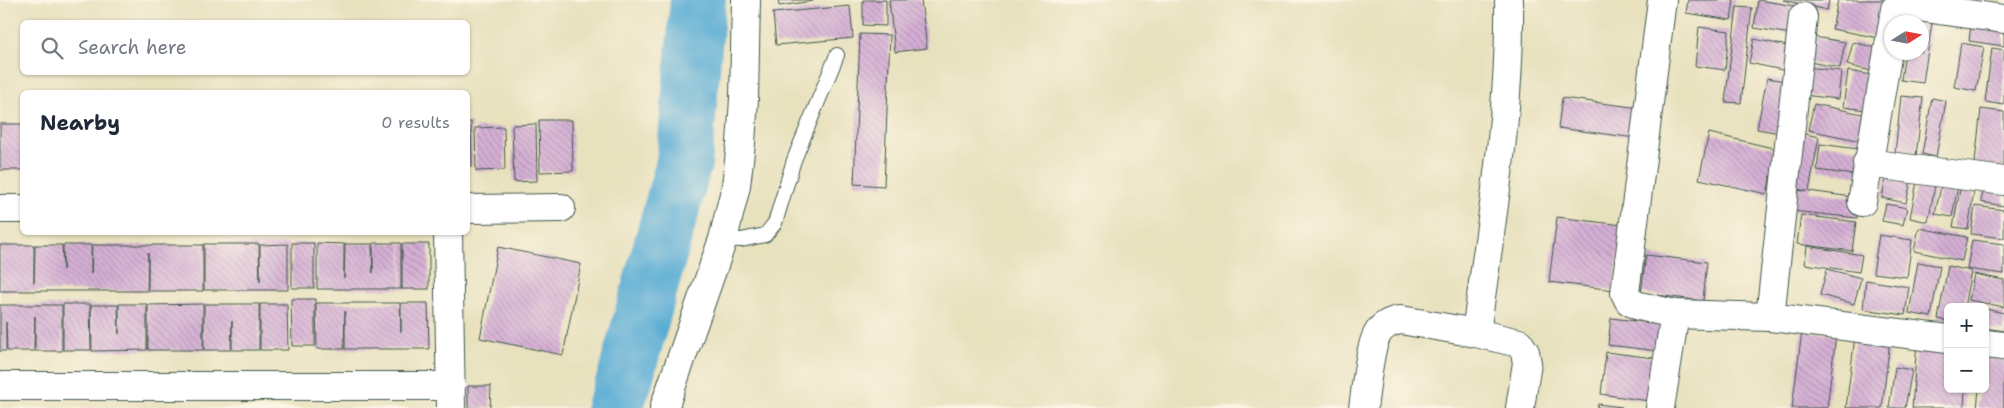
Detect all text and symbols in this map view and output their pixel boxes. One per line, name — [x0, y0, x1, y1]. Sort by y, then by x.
north arrow — [1884, 15, 1929, 60]
search box — [20, 20, 470, 75]
icon: search — [38, 34, 66, 62]
text: Search here — [78, 35, 187, 60]
text: Nearby — [40, 109, 120, 137]
text: 0 results — [381, 112, 450, 133]
map controls — [1944, 303, 1989, 393]
button: + — [1944, 303, 1989, 348]
button: − — [1944, 348, 1989, 393]

